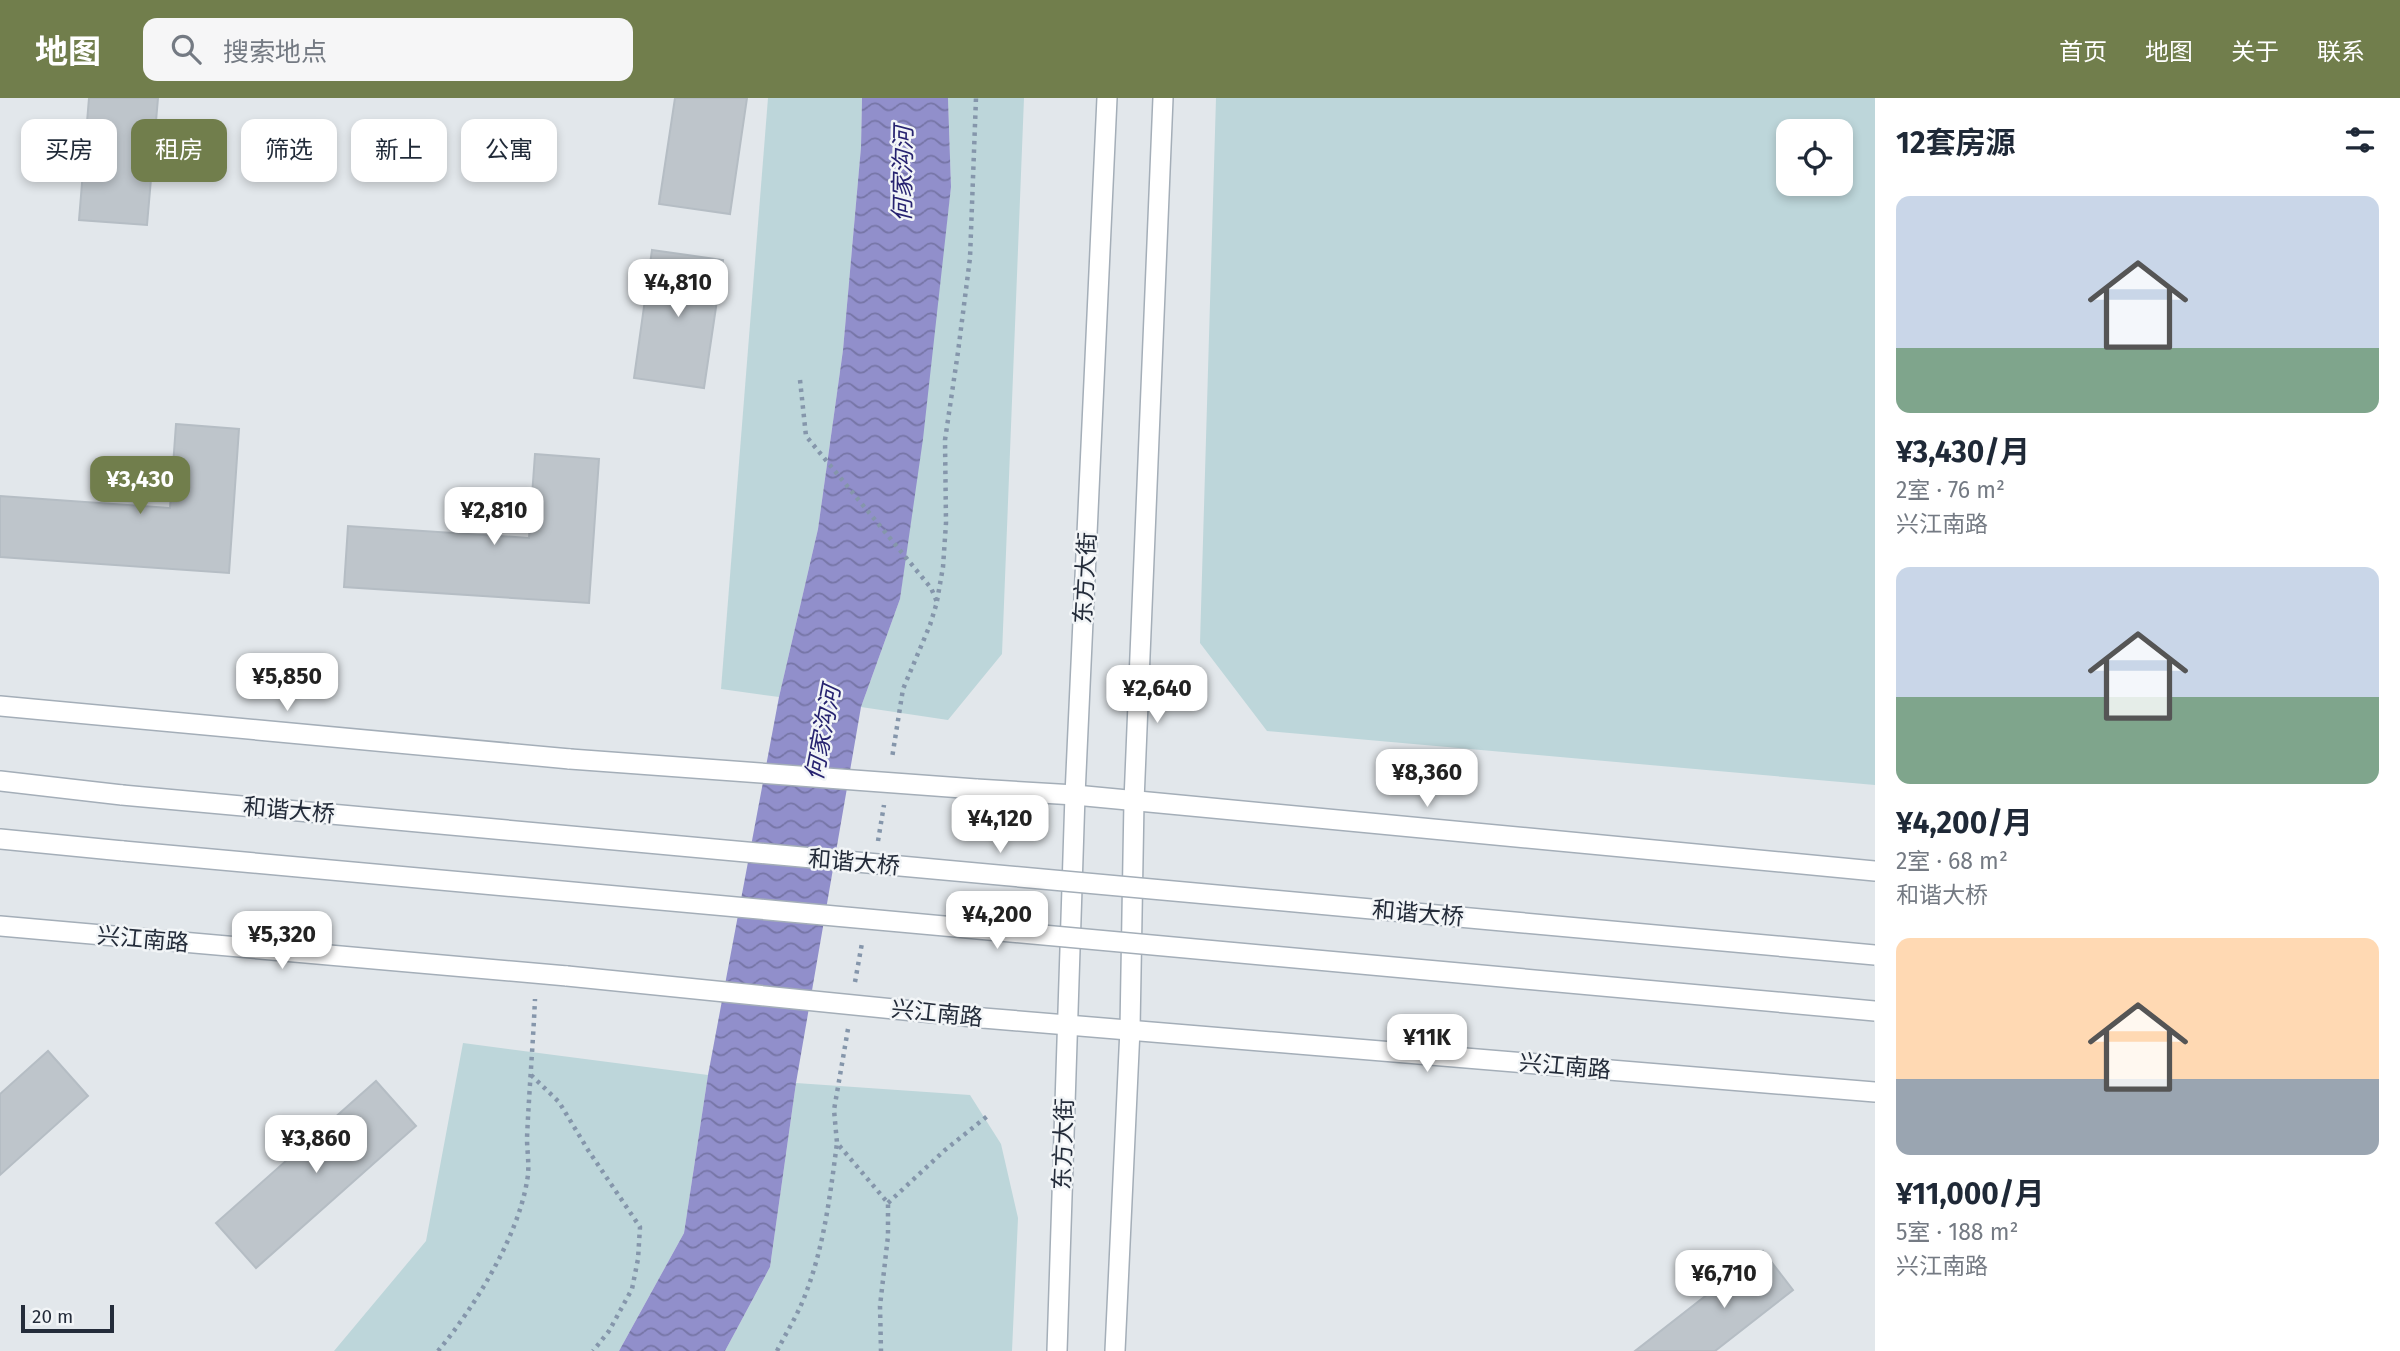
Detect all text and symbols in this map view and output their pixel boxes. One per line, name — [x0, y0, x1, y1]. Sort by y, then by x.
search box — [143, 18, 633, 81]
icon: search — [167, 30, 205, 68]
text: 地图 — [35, 32, 101, 72]
text: 搜索地点 — [223, 37, 327, 68]
text: 首页 — [2059, 38, 2107, 66]
text: 地图 — [2145, 38, 2193, 66]
text: 关于 — [2231, 38, 2279, 66]
text: 联系 — [2317, 38, 2365, 66]
chip: 买房 — [21, 119, 117, 182]
chip: 租房 — [131, 119, 227, 182]
chip: 筛选 — [241, 119, 337, 182]
chip: 新上 — [351, 119, 447, 182]
chip: 公寓 — [461, 119, 557, 182]
map controls — [1776, 119, 1853, 196]
button: locate — [1776, 119, 1853, 196]
icon: filters — [2341, 121, 2379, 159]
water label: 何家沟河 — [888, 122, 918, 222]
text: 12套房源 — [1896, 125, 2015, 161]
icon: home — [2075, 242, 2201, 368]
pin: ¥4,810 — [621, 260, 735, 319]
text: ¥4,810 — [644, 268, 712, 296]
text: ¥3,430/月 — [1896, 434, 2030, 470]
pin: ¥3,430 — [83, 456, 197, 516]
text: ¥3,430 — [106, 465, 174, 493]
text: 2室 · 76 m² — [1896, 476, 2005, 504]
pin: ¥2,810 — [437, 488, 551, 547]
text: ¥2,810 — [461, 496, 527, 524]
text: 兴江南路 — [1896, 510, 1988, 538]
street label: 东方大街 — [1069, 531, 1101, 625]
icon: home — [2075, 613, 2201, 739]
pin: ¥5,850 — [230, 654, 344, 713]
text: ¥5,850 — [252, 662, 322, 690]
pin: ¥2,640 — [1100, 666, 1214, 725]
text: ¥2,640 — [1122, 674, 1192, 702]
water label: 何家沟河 — [800, 679, 847, 783]
pin: ¥8,360 — [1370, 750, 1484, 809]
text: ¥8,360 — [1392, 758, 1462, 786]
street label: 和谐大桥 — [242, 792, 336, 828]
pin: ¥4,120 — [943, 796, 1057, 855]
text: ¥4,120 — [968, 804, 1032, 832]
text: ¥4,200/月 — [1896, 805, 2033, 841]
street label: 和谐大桥 — [807, 844, 901, 880]
text: 2室 · 68 m² — [1896, 847, 2008, 875]
text: 和谐大桥 — [1896, 881, 1988, 909]
pin: ¥4,200 — [940, 892, 1054, 951]
street label: 和谐大桥 — [1371, 895, 1465, 931]
text: ¥4,200 — [962, 900, 1032, 928]
pin: ¥5,320 — [225, 912, 339, 971]
text: ¥5,320 — [248, 920, 316, 948]
street label: 兴江南路 — [96, 921, 190, 957]
icon: home — [2075, 984, 2201, 1110]
street label: 兴江南路 — [890, 994, 984, 1032]
pin: ¥11K — [1386, 1014, 1468, 1074]
text: ¥11K — [1403, 1023, 1451, 1051]
street label: 兴江南路 — [1518, 1048, 1612, 1084]
street label: 东方大街 — [1047, 1098, 1079, 1190]
pin: ¥3,860 — [259, 1116, 373, 1175]
text: ¥3,860 — [281, 1124, 351, 1152]
text: ¥11,000/月 — [1896, 1176, 2044, 1212]
text: 5室 · 188 m² — [1896, 1218, 2018, 1246]
pin: ¥6,710 — [1667, 1250, 1781, 1310]
text: 兴江南路 — [1896, 1252, 1988, 1280]
text: ¥6,710 — [1691, 1259, 1757, 1287]
scale bar — [21, 1302, 114, 1334]
text: 20 m — [32, 1305, 73, 1328]

